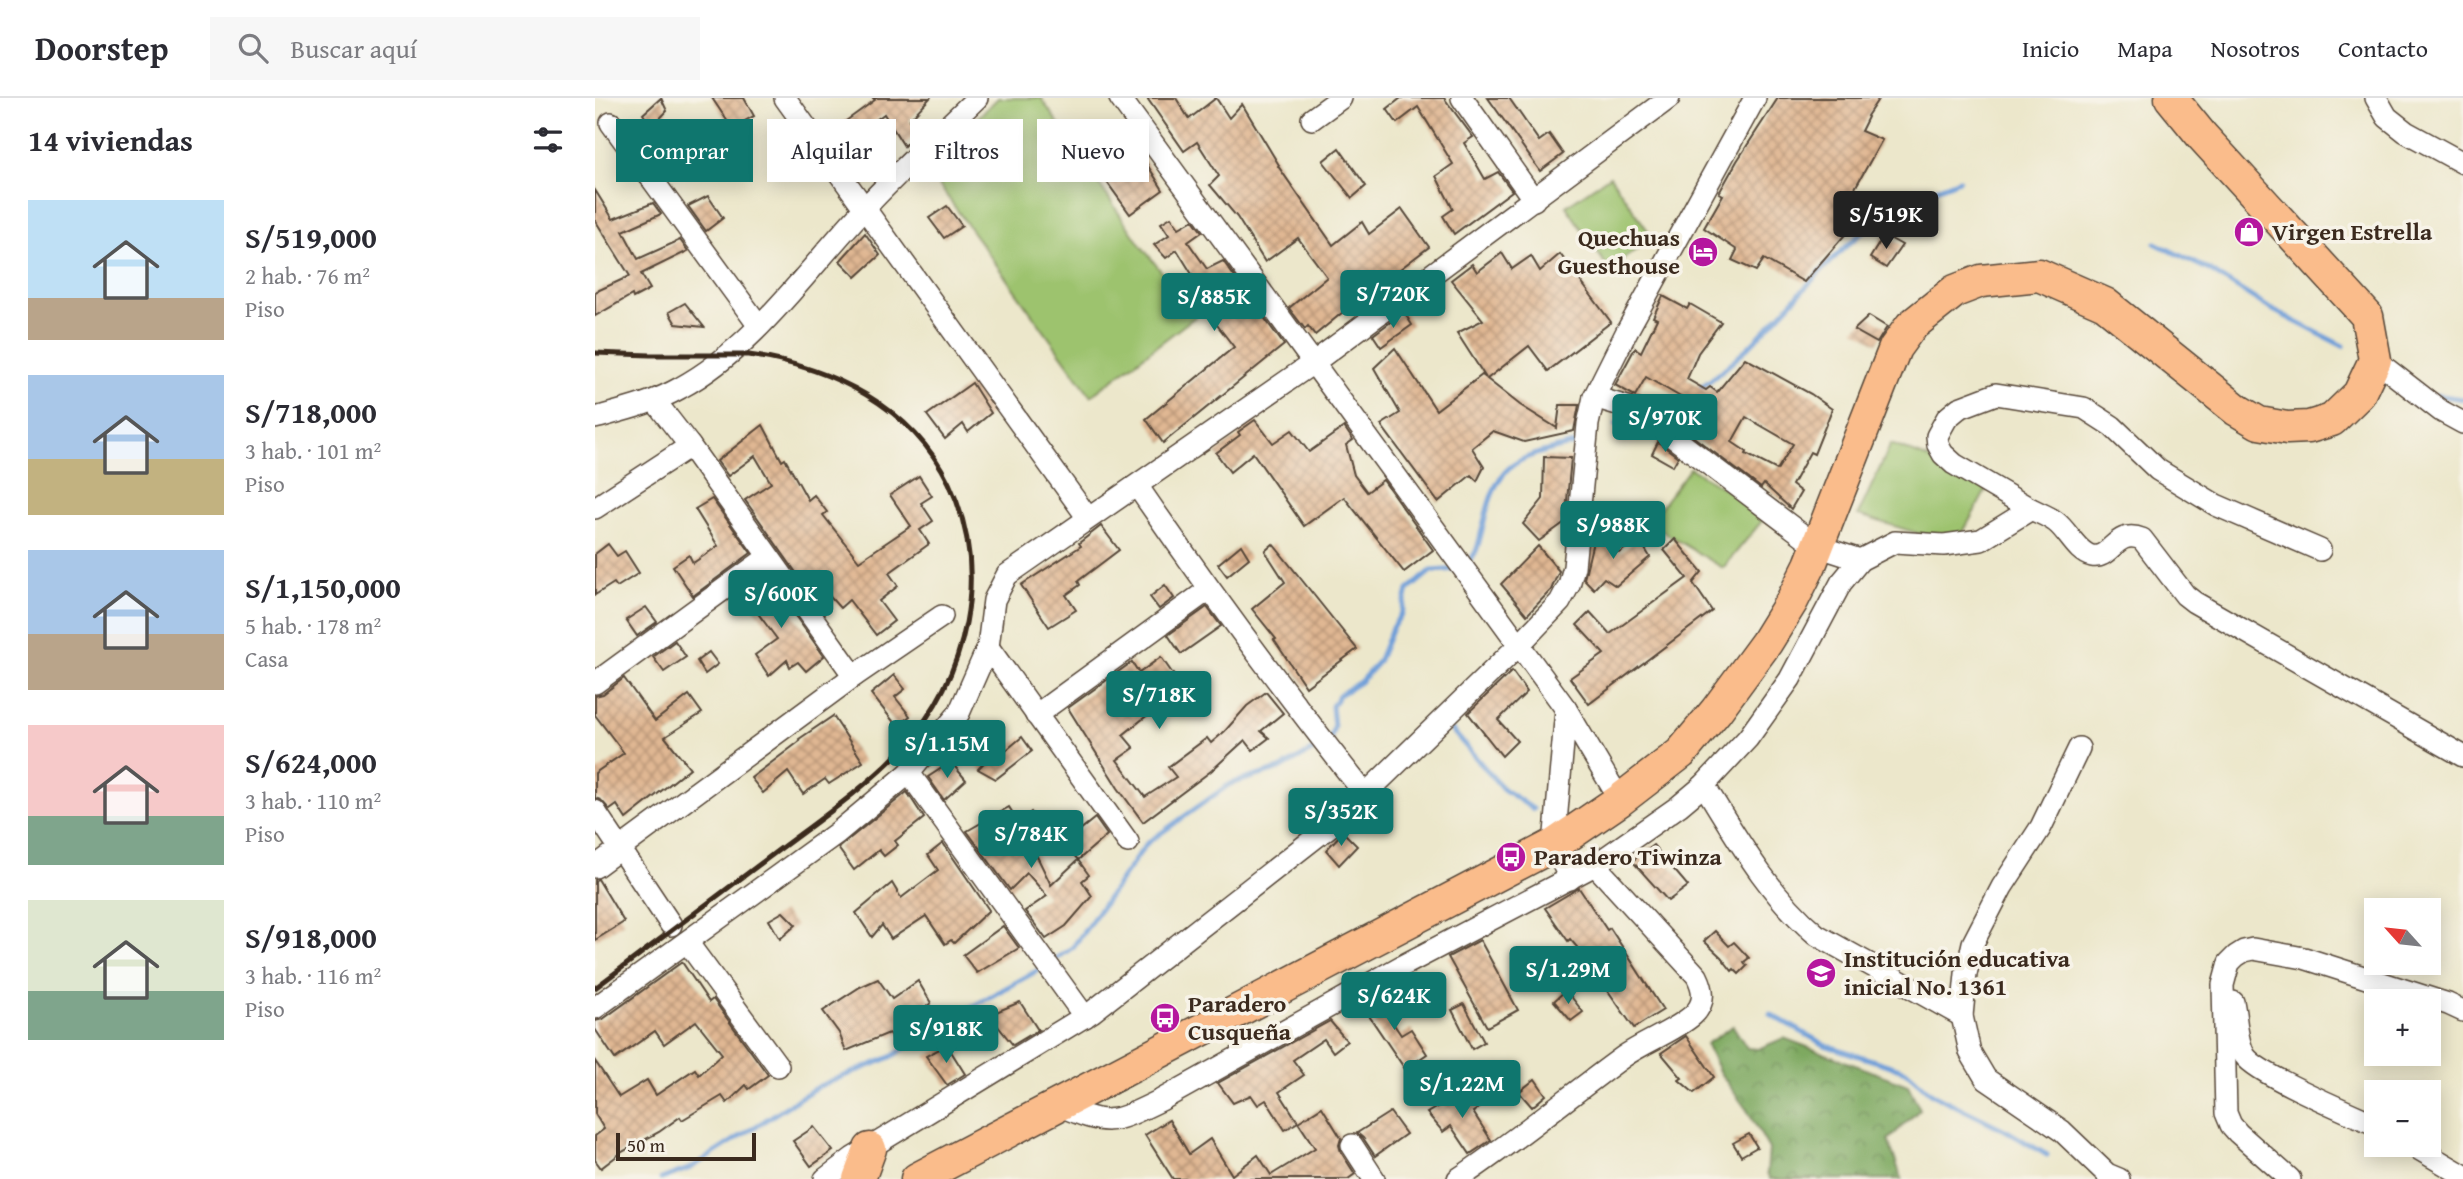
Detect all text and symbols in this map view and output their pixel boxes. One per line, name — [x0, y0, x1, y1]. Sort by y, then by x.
search box — [210, 17, 700, 80]
text: Doorstep — [35, 24, 168, 72]
icon: search — [234, 29, 272, 67]
text: Buscar aquí — [290, 29, 417, 68]
text: Inicio — [2022, 31, 2079, 66]
text: Mapa — [2117, 31, 2173, 66]
text: Nosotros — [2211, 31, 2300, 66]
text: Contacto — [2338, 31, 2428, 66]
text: 14 viviendas — [28, 118, 193, 162]
chip: Comprar — [616, 119, 753, 182]
chip: Alquilar — [767, 119, 896, 182]
chip: Filtros — [910, 119, 1023, 182]
chip: Nuevo — [1037, 119, 1149, 182]
icon: filters — [529, 121, 567, 159]
pin: S/519K — [1829, 192, 1943, 251]
text: S/519K — [1849, 197, 1923, 230]
place label: Virgen Estrella — [2272, 214, 2433, 249]
text: S/519,000 — [245, 215, 377, 259]
shop icon: Virgen Estrella — [2232, 215, 2266, 249]
place label: Quechuas Guesthouse — [1558, 220, 1680, 283]
icon: home — [84, 228, 168, 312]
hotel icon: Quechuas Guesthouse — [1686, 235, 1720, 269]
text: 2 hab. · 76 m² — [245, 259, 370, 292]
pin: S/720K — [1336, 271, 1450, 330]
pin: S/885K — [1157, 274, 1271, 333]
text: S/720K — [1356, 276, 1430, 309]
text: S/885K — [1177, 279, 1251, 312]
text: Piso — [245, 292, 285, 325]
text: S/718,000 — [245, 390, 377, 434]
pin: S/970K — [1608, 394, 1722, 454]
text: S/970K — [1628, 400, 1702, 433]
icon: home — [84, 403, 168, 487]
text: 3 hab. · 101 m² — [245, 434, 381, 467]
text: Piso — [245, 467, 285, 500]
pin: S/988K — [1556, 502, 1670, 561]
text: S/988K — [1576, 507, 1650, 540]
text: S/1,150,000 — [245, 565, 401, 609]
pin: S/600K — [724, 570, 838, 630]
text: S/600K — [744, 576, 818, 609]
icon: home — [84, 578, 168, 662]
text: 5 hab. · 178 m² — [245, 609, 381, 642]
text: Casa — [245, 642, 288, 675]
pin: S/718K — [1102, 672, 1216, 731]
text: S/718K — [1122, 677, 1196, 710]
pin: S/1.15M — [882, 720, 1012, 780]
text: S/1.15M — [904, 726, 990, 759]
text: S/624,000 — [245, 740, 377, 784]
icon: home — [84, 753, 168, 837]
text: 3 hab. · 110 m² — [245, 784, 381, 817]
pin: S/352K — [1284, 788, 1398, 848]
text: S/352K — [1304, 794, 1378, 827]
pin: S/784K — [974, 810, 1088, 870]
text: S/784K — [994, 816, 1068, 849]
text: Piso — [245, 817, 285, 850]
place label: Paradero Tiwinza — [1534, 839, 1723, 874]
bus stop icon: Paradero Tiwinza — [1494, 840, 1528, 874]
north arrow — [2364, 898, 2441, 975]
map controls — [2364, 898, 2441, 1157]
text: S/918,000 — [245, 915, 377, 959]
icon: home — [84, 928, 168, 1012]
place label: Institución educativa inicial No. 1361 — [1844, 941, 2071, 1004]
pin: S/1.29M — [1503, 946, 1633, 1006]
text: S/1.29M — [1525, 952, 1611, 985]
school or university icon: Institución educativa inicial No. 1361 — [1804, 956, 1838, 990]
text: 3 hab. · 116 m² — [245, 959, 381, 992]
pin: S/624K — [1337, 972, 1451, 1032]
text: S/624K — [1357, 978, 1431, 1011]
place label: Paradero Cusqueña — [1188, 986, 1292, 1049]
button: + — [2364, 989, 2441, 1066]
text: Piso — [245, 992, 285, 1025]
bus stop icon: Paradero Cusqueña — [1148, 1001, 1182, 1035]
pin: S/918K — [889, 1006, 1003, 1065]
text: S/918K — [909, 1011, 983, 1044]
pin: S/1.22M — [1397, 1060, 1527, 1120]
text: S/1.22M — [1419, 1066, 1505, 1099]
button: − — [2364, 1080, 2441, 1157]
scale bar — [616, 1130, 756, 1162]
text: 50 m — [627, 1131, 665, 1159]

